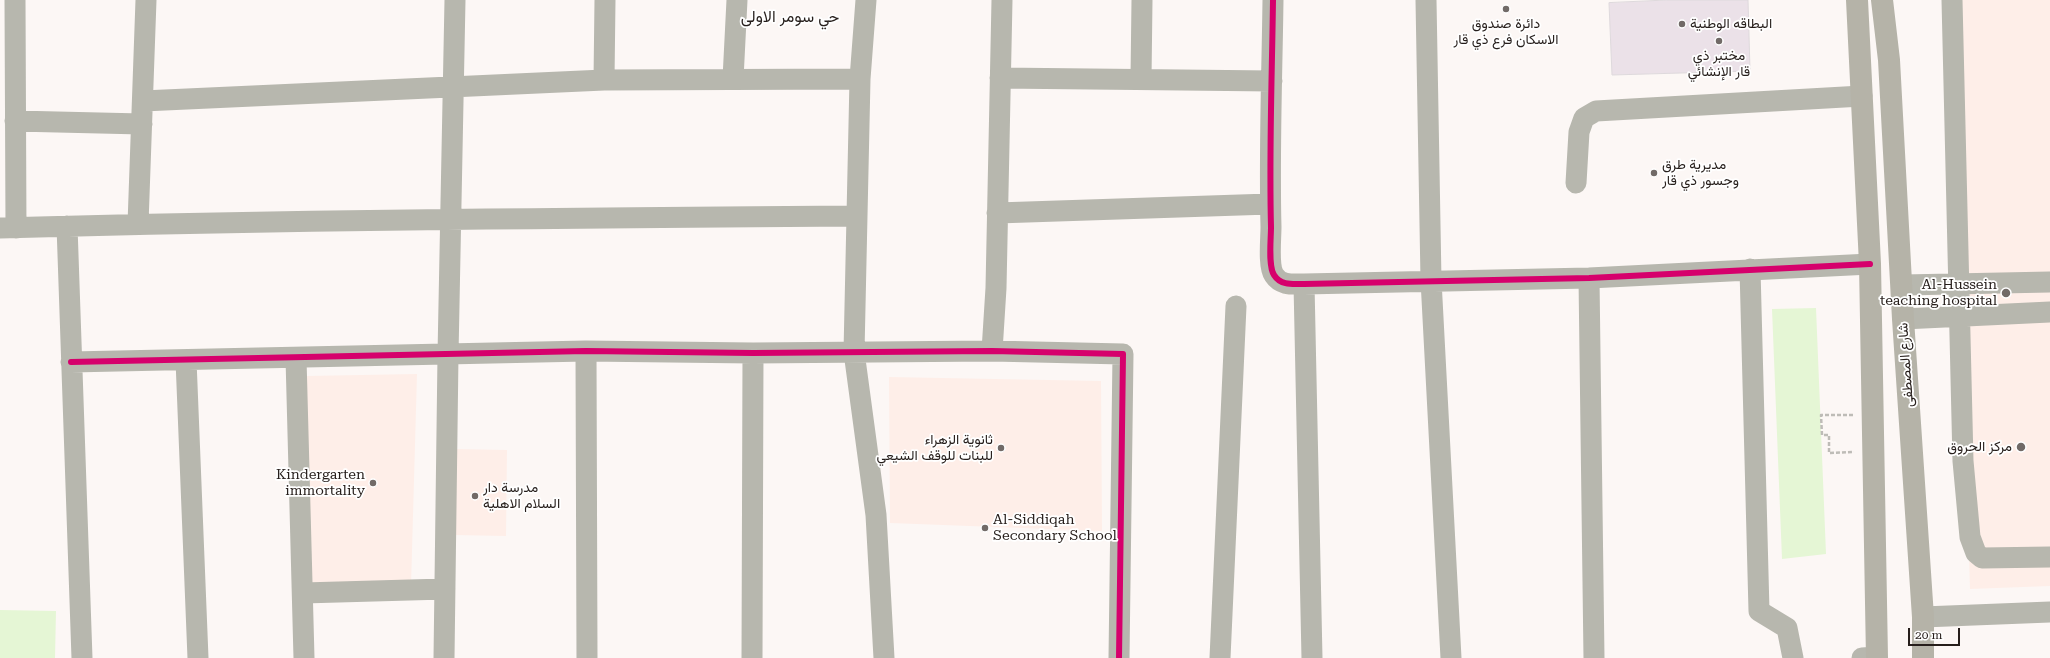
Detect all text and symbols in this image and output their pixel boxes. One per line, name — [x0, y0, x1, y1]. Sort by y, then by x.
marker: دائرة صندوق الاسكان فرع ذي قار — [1501, 4, 1511, 14]
district label: حي سومر الاولى — [741, 7, 839, 27]
place label: دائرة صندوق الاسكان فرع ذي قار — [1453, 16, 1559, 48]
place label: البطاقه الوطنية — [1690, 16, 1772, 32]
marker: البطاقه الوطنية — [1677, 19, 1687, 29]
marker: مختبر ذي قار الإنشائي — [1714, 36, 1724, 46]
place label: مختبر ذي قار الإنشائي — [1688, 48, 1750, 80]
place label: مديرية طرق وجسور ذي قار — [1662, 157, 1739, 190]
marker: مديرية طرق وجسور ذي قار — [1649, 168, 1659, 178]
place label: Al-Hussein teaching hospital — [1880, 277, 1997, 310]
marker: Al-Hussein teaching hospital — [2000, 287, 2012, 299]
street label: شارع المصطفى — [1895, 322, 1917, 408]
place label: ثانوية الزهراء للبنات للوقف الشيعي — [877, 432, 993, 464]
place label: مركز الحروق — [1947, 439, 2012, 455]
marker: مركز الحروق — [2015, 441, 2027, 453]
marker: ثانوية الزهراء للبنات للوقف الشيعي — [996, 443, 1006, 453]
place label: Kindergarten immortality — [276, 467, 365, 500]
marker: Kindergarten immortality — [368, 478, 378, 488]
place label: مدرسة دار السلام الاهلية — [483, 480, 560, 512]
marker: مدرسة دار السلام الاهلية — [470, 491, 480, 501]
place label: Al-Siddiqah Secondary School — [993, 512, 1117, 544]
marker: Al-Siddiqah Secondary School — [980, 523, 990, 533]
scale bar — [1910, 620, 1962, 646]
text: 20 m — [1915, 628, 1942, 642]

